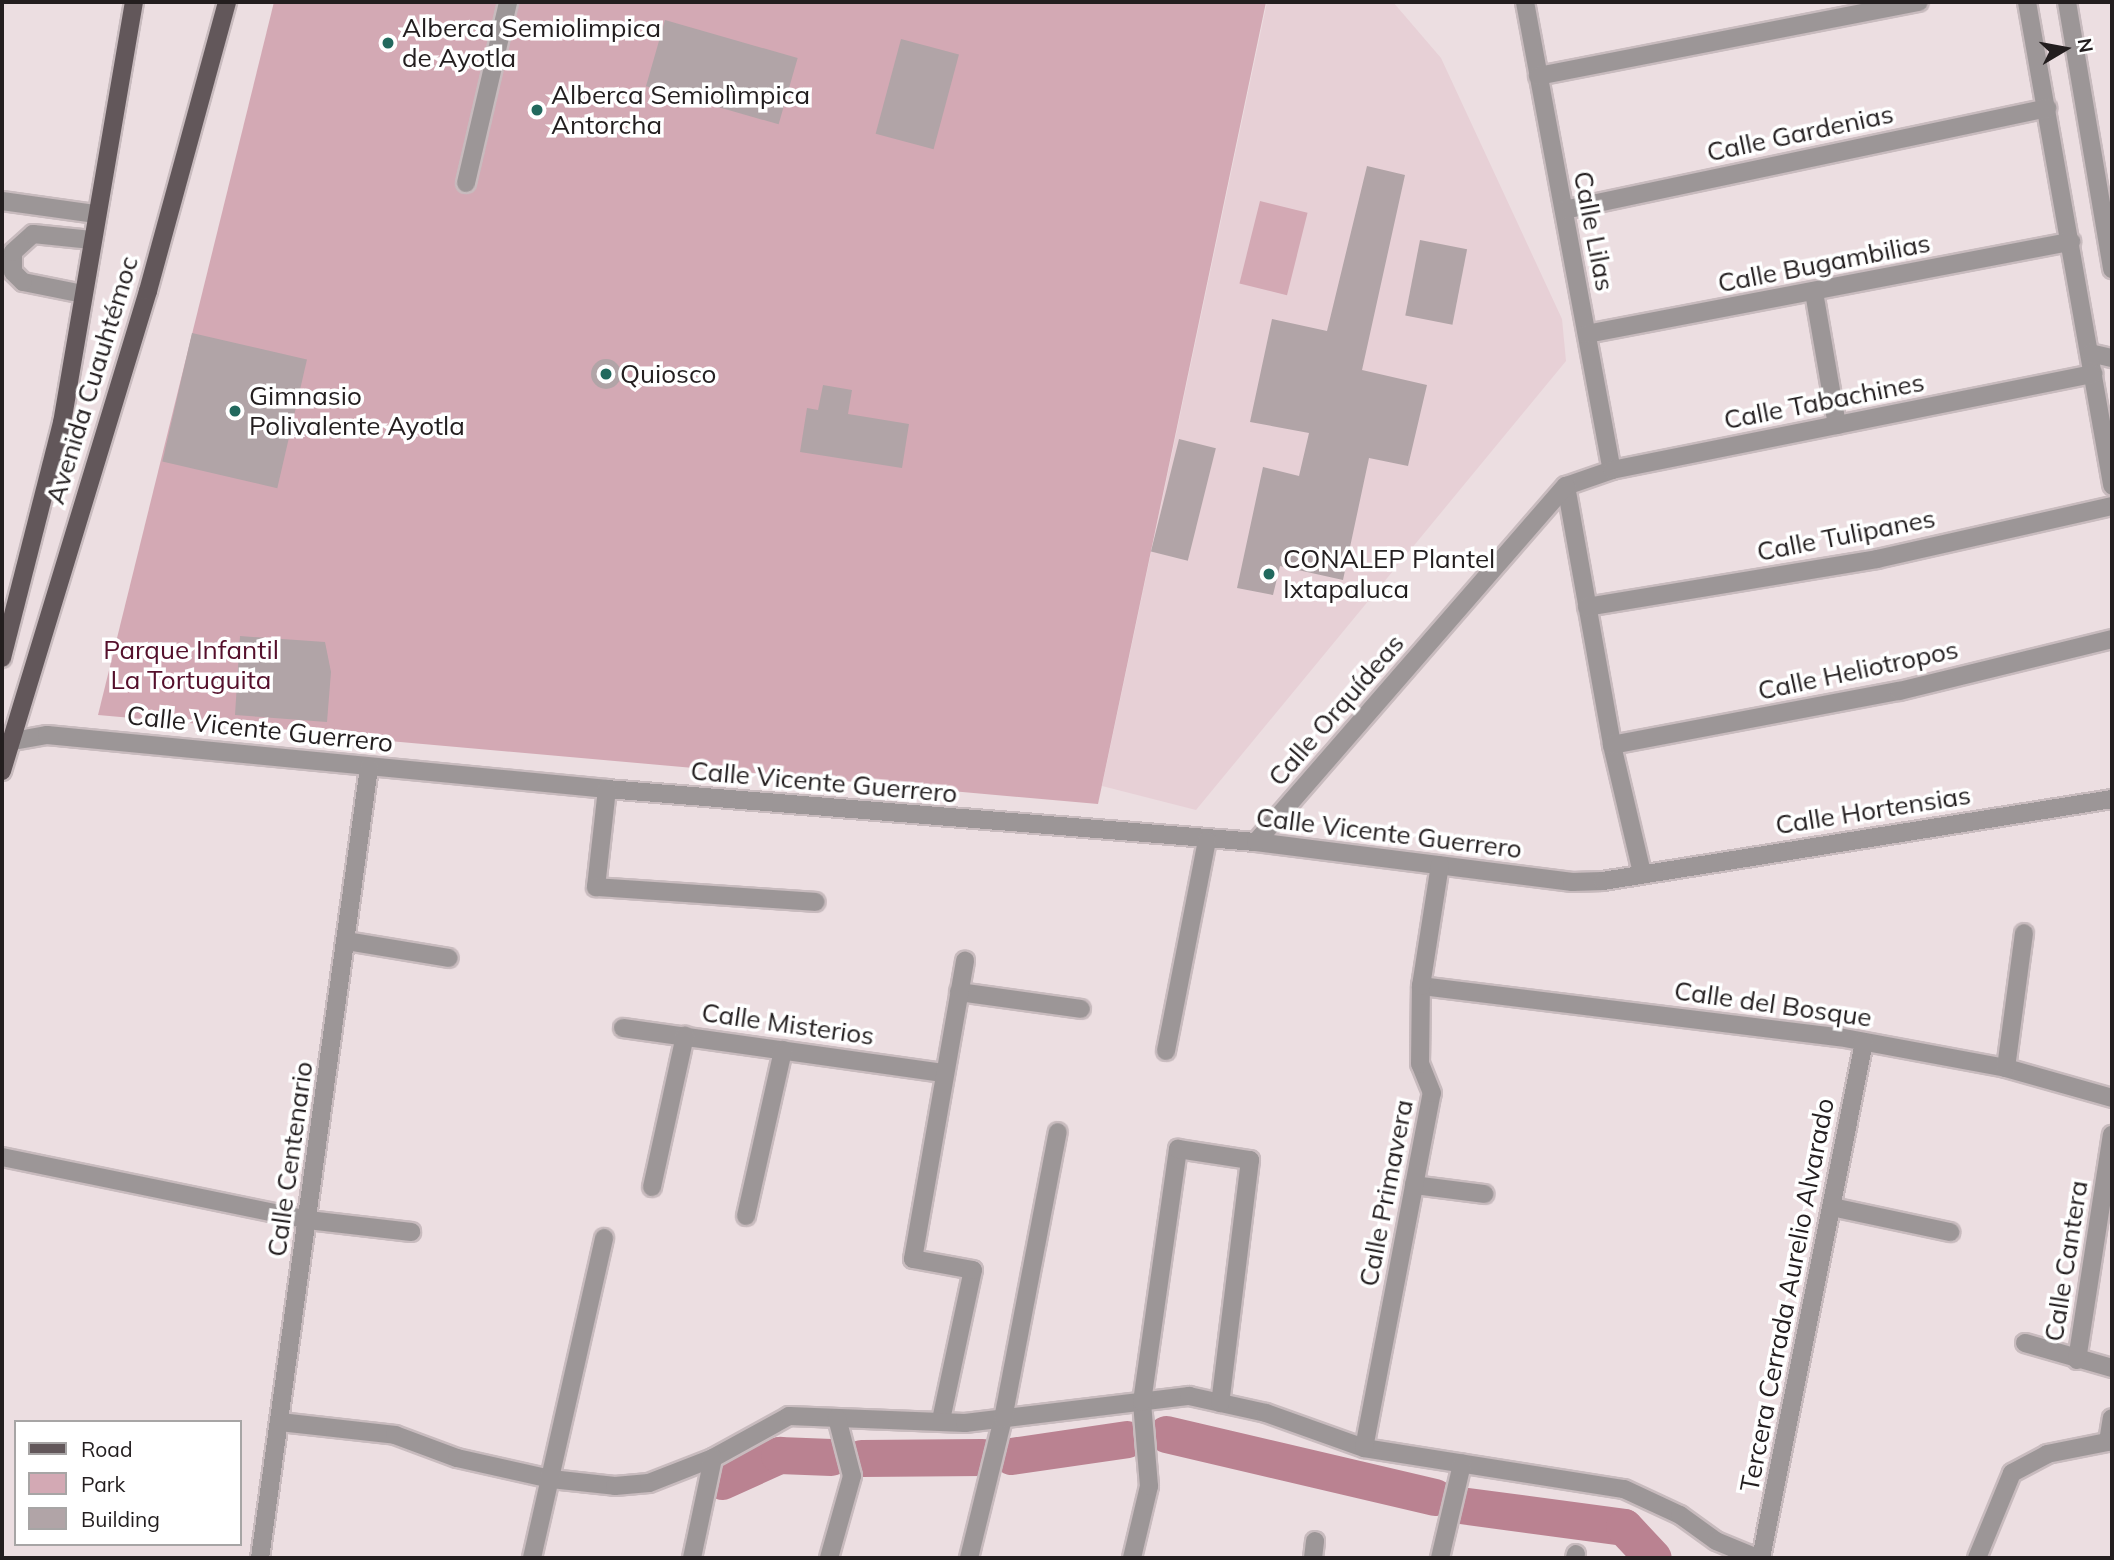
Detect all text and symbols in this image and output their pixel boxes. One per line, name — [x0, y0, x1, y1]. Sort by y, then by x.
place label: Alberca Semiolimpica de Ayotla — [402, 12, 661, 74]
north arrow — [2030, 14, 2100, 84]
marker: Alberca Semiolimpica de Ayotla — [380, 35, 396, 51]
text: N — [2073, 36, 2099, 55]
place label: Alberca Semiolìmpica Antorcha — [551, 79, 810, 140]
street label: Calle Gardenias — [1704, 98, 1896, 168]
marker: Alberca Semiolìmpica Antorcha — [529, 102, 545, 118]
street label: Calle Lilas — [1567, 168, 1621, 294]
street label: Calle Bugambilias — [1715, 227, 1933, 299]
street label: Avenida Cuauhtémoc — [39, 252, 145, 508]
place label: Quiosco — [620, 358, 716, 390]
marker: Quiosco — [598, 366, 614, 382]
street label: Calle Tabachines — [1721, 366, 1927, 436]
place label: Gimnasio Polivalente Ayotla — [249, 380, 465, 442]
marker: Gimnasio Polivalente Ayotla — [227, 403, 243, 419]
street label: Calle Tulipanes — [1754, 502, 1938, 568]
place label: CONALEP Plantel Ixtapaluca — [1283, 543, 1495, 604]
marker: CONALEP Plantel Ixtapaluca — [1261, 566, 1277, 582]
street label: Calle Orquídeas — [1262, 628, 1410, 792]
park label: Parque Infantil La Tortuguita — [103, 634, 279, 696]
street label: Calle Heliotropos — [1755, 634, 1961, 706]
street label: Calle Vicente Guerrero — [125, 699, 395, 759]
street label: Calle Vicente Guerrero — [689, 755, 959, 809]
street label: Calle Hortensias — [1773, 779, 1973, 841]
street label: Calle Vicente Guerrero — [1254, 801, 1524, 865]
street label: Calle del Bosque — [1672, 975, 1874, 1033]
street label: Calle Misterios — [700, 996, 876, 1052]
street label: Calle Centenario — [261, 1059, 319, 1259]
street label: Tercera Cerrada Aurelio Alvarado — [1733, 1096, 1841, 1494]
street label: Calle Primavera — [1353, 1097, 1419, 1289]
street label: Calle Cantera — [2038, 1178, 2094, 1344]
legend — [14, 1420, 242, 1546]
text: Road — [81, 1436, 132, 1462]
text: Park — [81, 1471, 125, 1497]
text: Building — [81, 1506, 160, 1532]

